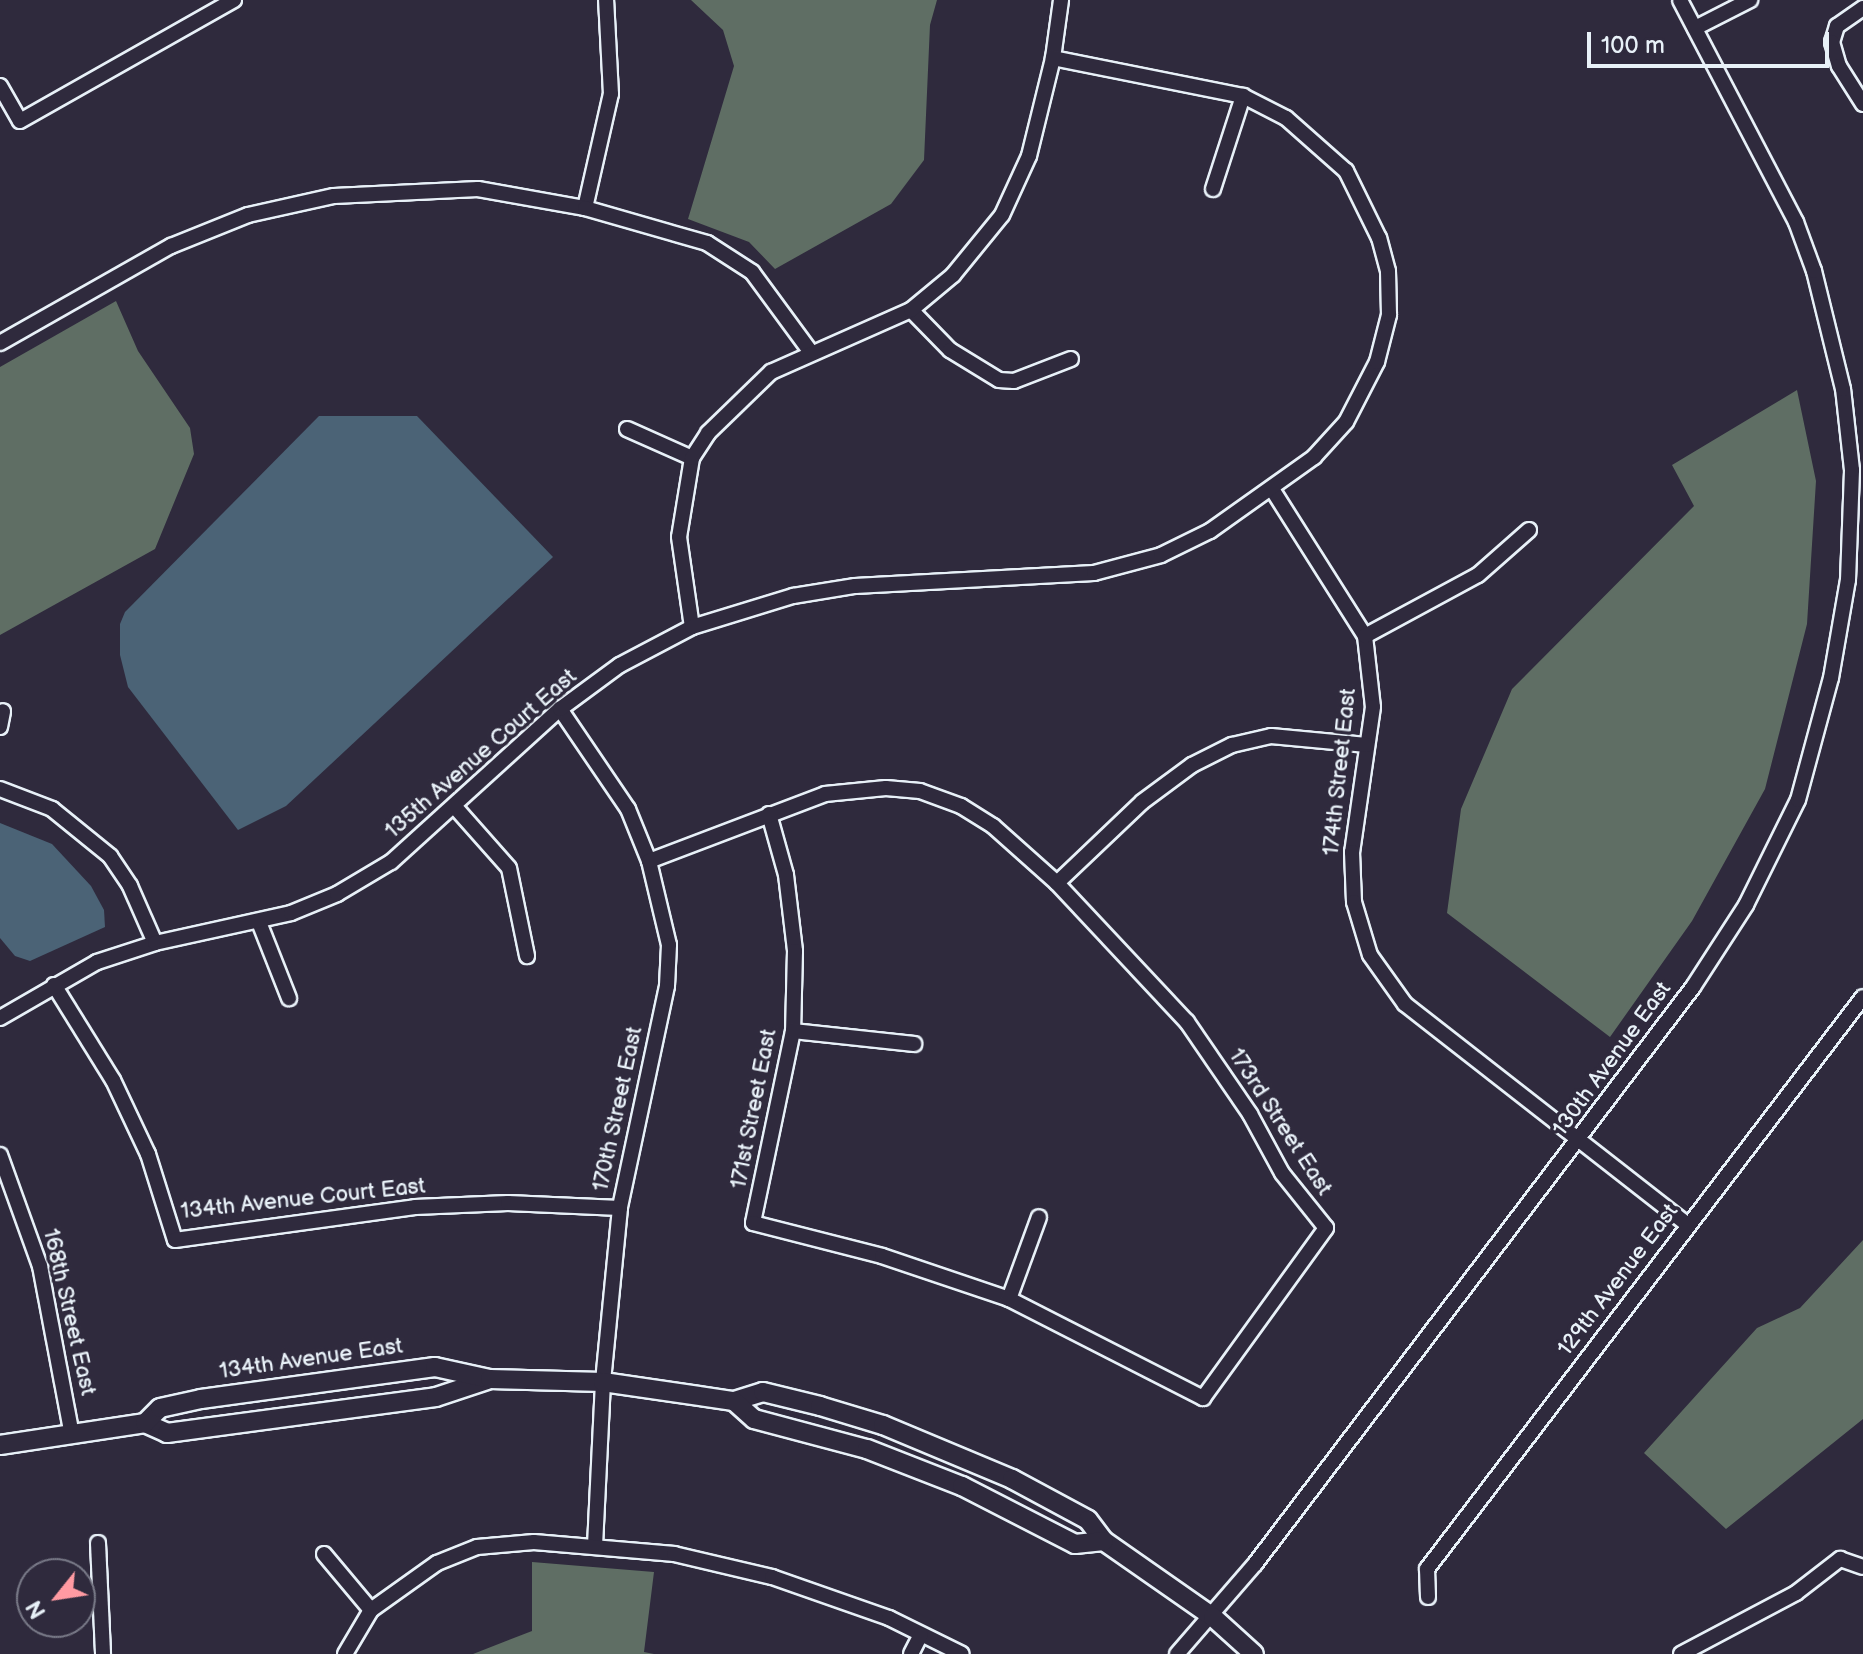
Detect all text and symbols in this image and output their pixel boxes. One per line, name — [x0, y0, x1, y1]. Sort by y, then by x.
scale bar — [1591, 16, 1833, 66]
text: 100 m — [1601, 31, 1665, 60]
street label: 135th Avenue Court East — [380, 664, 582, 844]
street label: 174th Street East — [1318, 687, 1362, 857]
street label: 130th Avenue East — [1547, 977, 1677, 1141]
street label: 170th Street East — [588, 1024, 648, 1194]
street label: 171st Street East — [726, 1027, 782, 1191]
street label: 173rd Street East — [1223, 1044, 1337, 1200]
street label: 134th Avenue Court East — [179, 1173, 427, 1225]
street label: 129th Avenue East — [1552, 1199, 1684, 1361]
street label: 168th Street East — [37, 1226, 101, 1398]
street label: 134th Avenue East — [218, 1333, 404, 1385]
north arrow — [16, 1558, 96, 1638]
text: N — [21, 1595, 52, 1623]

